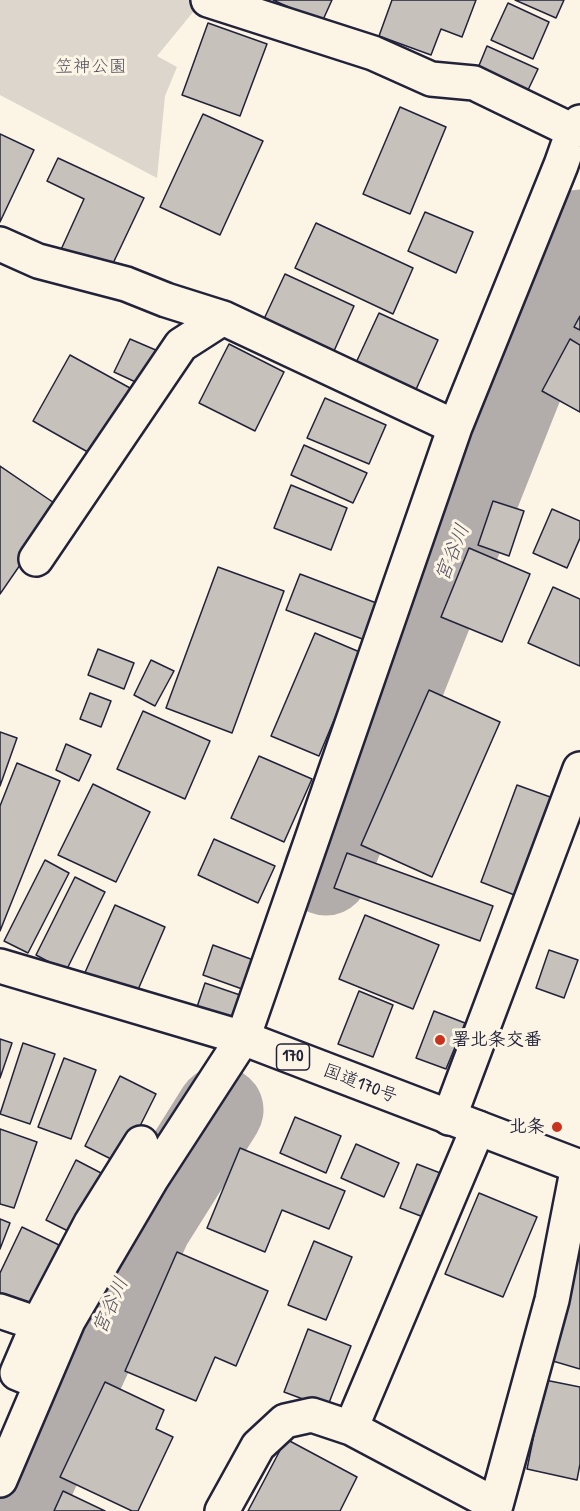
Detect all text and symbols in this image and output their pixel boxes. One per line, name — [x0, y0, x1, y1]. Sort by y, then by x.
park label: 笠神公園 — [55, 56, 127, 78]
water label: 宮谷川 — [431, 521, 475, 585]
place label: 署北条交番 — [452, 1029, 542, 1051]
marker: 署北条交番 — [433, 1033, 447, 1047]
road number: 170 — [276, 1044, 310, 1070]
street label: 国道170号 — [320, 1060, 400, 1108]
place label: 北条 — [509, 1116, 545, 1138]
marker: 北条 — [550, 1120, 564, 1134]
water label: 宮谷川 — [88, 1274, 134, 1338]

